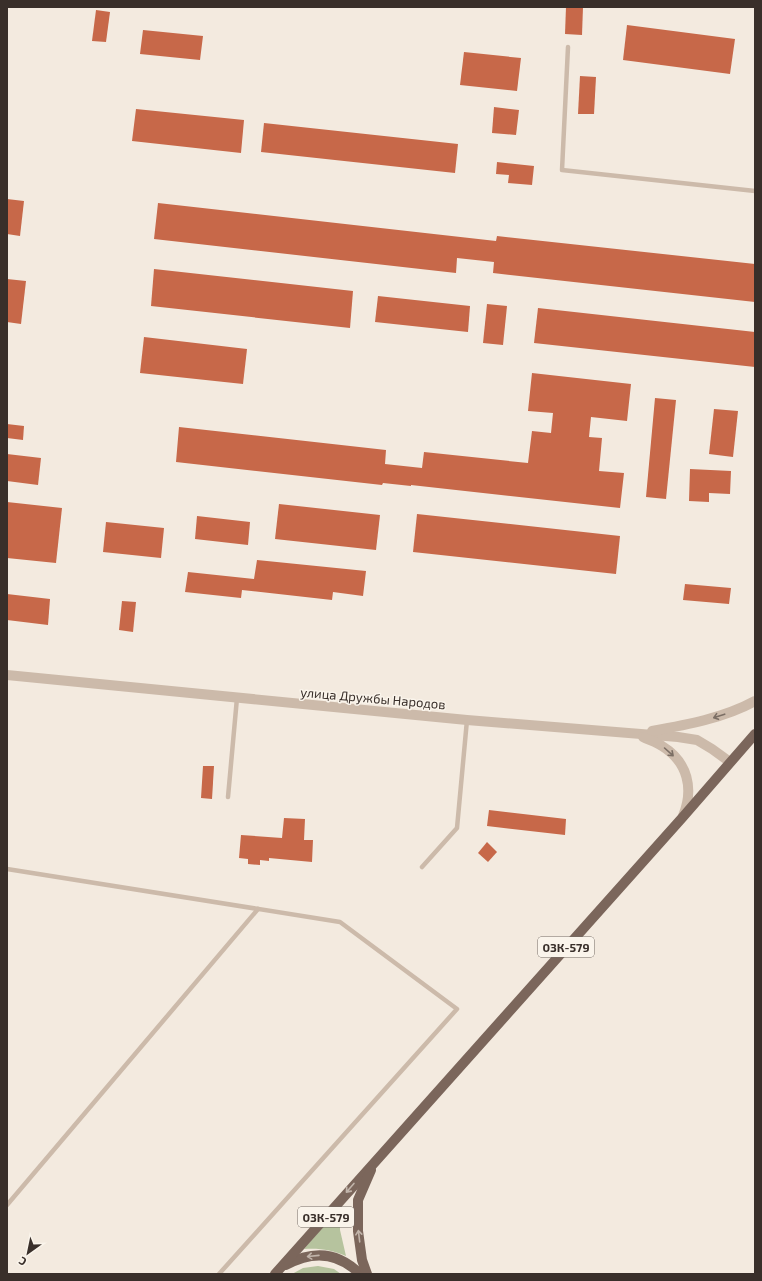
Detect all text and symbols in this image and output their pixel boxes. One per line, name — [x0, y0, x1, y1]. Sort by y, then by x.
street label: улица Дружбы Народов — [300, 684, 446, 712]
one-way arrow — [713, 712, 725, 720]
one-way arrow — [664, 747, 675, 756]
road number: 03К-579 — [538, 937, 594, 957]
one-way arrow — [346, 1183, 355, 1194]
road number: 03К-579 — [298, 1207, 354, 1227]
one-way arrow — [355, 1230, 362, 1243]
north arrow — [8, 1233, 48, 1273]
one-way arrow — [307, 1252, 320, 1260]
text: С — [16, 1254, 29, 1269]

